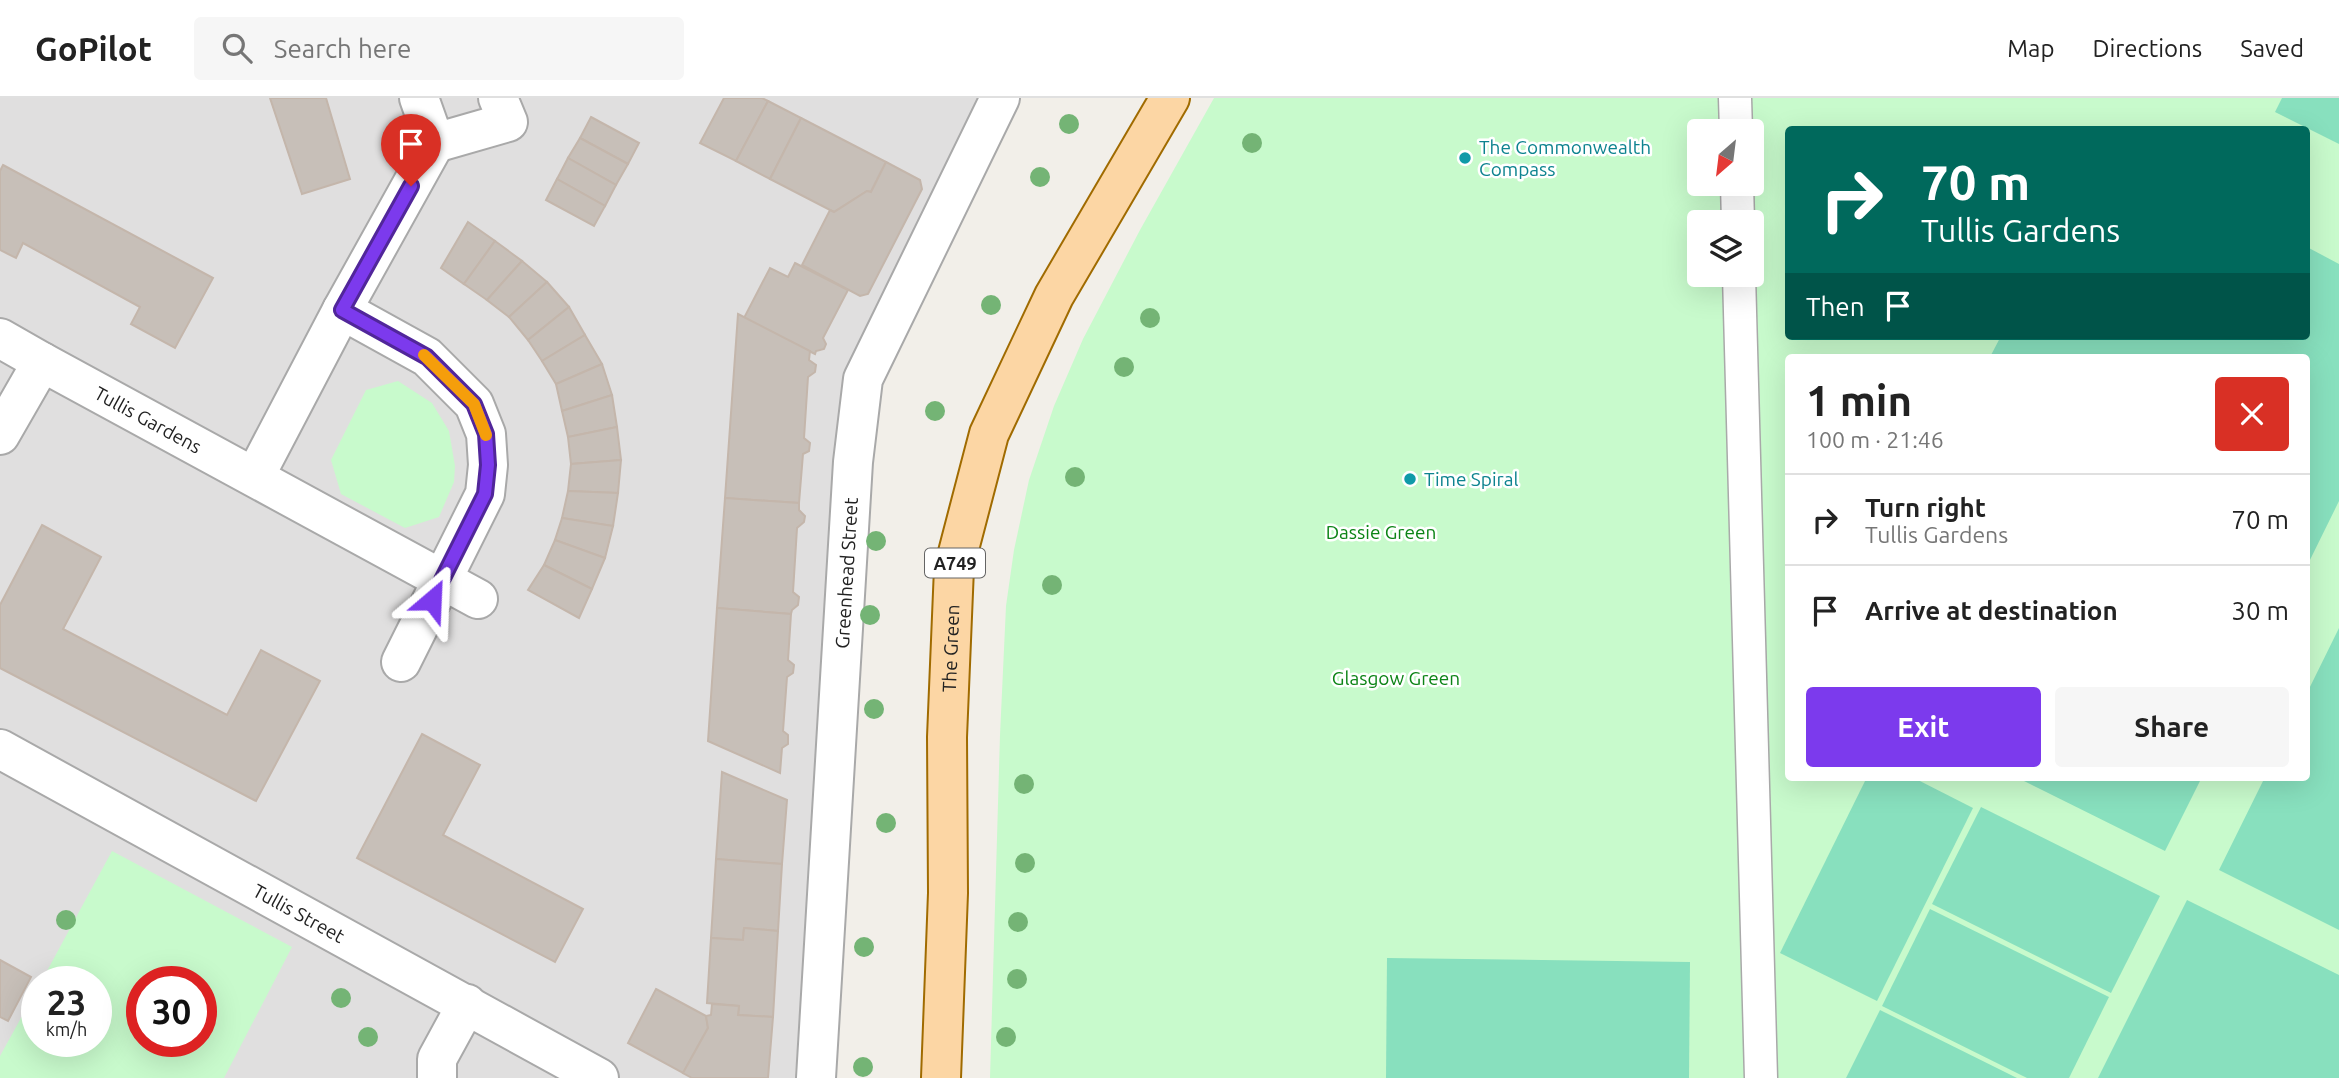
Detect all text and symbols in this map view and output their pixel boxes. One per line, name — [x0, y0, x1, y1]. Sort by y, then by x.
search box — [194, 17, 684, 80]
icon: search — [218, 29, 256, 67]
text: GoPilot — [35, 30, 152, 67]
text: Search here — [274, 34, 411, 63]
text: Map — [2007, 35, 2054, 62]
text: Directions — [2092, 35, 2202, 62]
text: Saved — [2240, 35, 2304, 62]
pin — [381, 114, 441, 186]
north arrow — [1687, 119, 1764, 196]
map controls — [1687, 119, 1764, 287]
icon: arrive — [392, 125, 430, 163]
place label: The Commonwealth Compass — [1479, 136, 1651, 180]
marker: The Commonwealth Compass — [1457, 150, 1473, 166]
icon: right — [1806, 154, 1897, 245]
text: 70 m — [1921, 154, 2030, 209]
button: layers — [1687, 210, 1764, 287]
text: Tullis Gardens — [1921, 212, 2120, 248]
icon: arrive — [1879, 287, 1917, 325]
text: Then — [1806, 292, 1865, 321]
text: 1 min — [1806, 377, 1912, 424]
button: close — [2215, 377, 2289, 451]
street label: Tullis Gardens — [91, 382, 205, 458]
text: 100 m · 21:46 — [1806, 427, 1944, 452]
place label: Time Spiral — [1424, 468, 1518, 490]
marker: Time Spiral — [1402, 471, 1418, 487]
text: Turn right — [1865, 493, 1986, 522]
street label: Greenhead Street — [831, 496, 862, 649]
icon: right — [1806, 501, 1844, 539]
text: 70 m — [2231, 505, 2289, 534]
park label: Dassie Green — [1326, 521, 1436, 543]
text: Tullis Gardens — [1865, 522, 2008, 547]
road number: A749 — [925, 548, 985, 578]
position arrow — [395, 563, 469, 637]
icon: arrive — [1806, 592, 1844, 630]
text: Arrive at destination — [1865, 596, 2118, 625]
text: 30 m — [2231, 596, 2289, 625]
street label: The Green — [938, 604, 963, 693]
park label: Glasgow Green — [1332, 667, 1460, 689]
button: Exit — [1806, 687, 2041, 767]
button: Share — [2055, 687, 2289, 767]
street label: Tullis Street — [249, 879, 349, 947]
speed limit sign: 30 — [126, 966, 217, 1057]
text: 23 — [47, 982, 86, 1022]
text: km/h — [46, 1019, 87, 1039]

